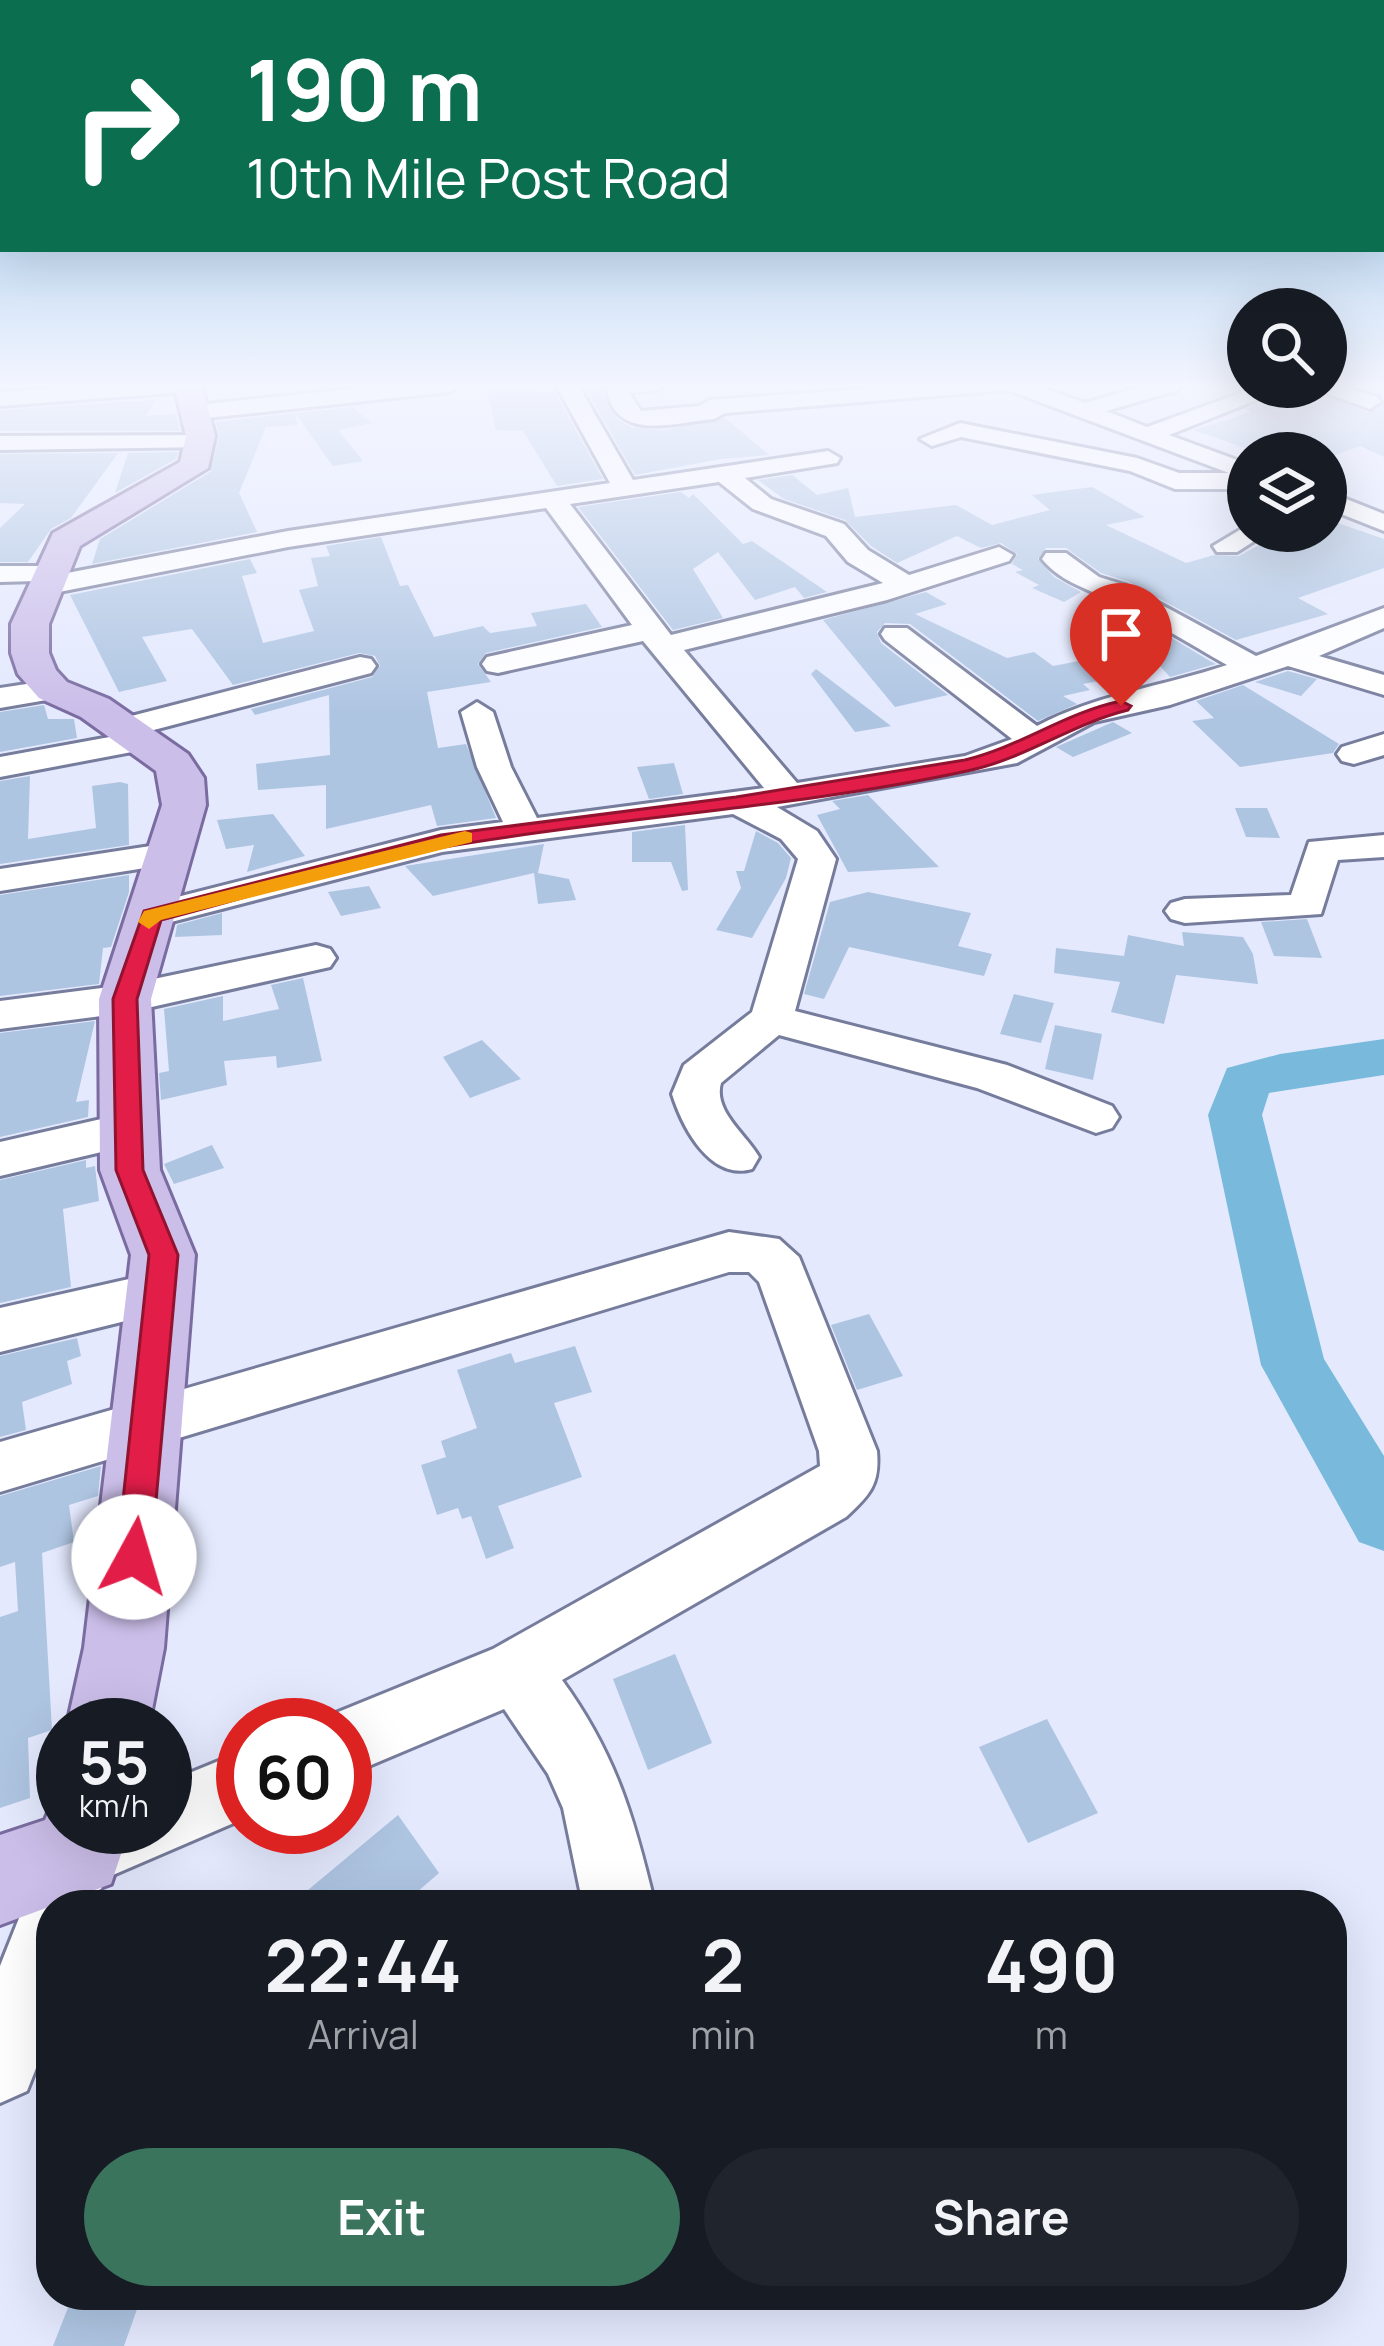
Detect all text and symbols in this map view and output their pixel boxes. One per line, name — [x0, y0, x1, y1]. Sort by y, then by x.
text: 190 m — [246, 31, 483, 146]
icon: right — [48, 48, 204, 204]
text: 10th Mile Post Road — [246, 140, 730, 214]
map controls — [1227, 288, 1347, 552]
button: search — [1227, 288, 1347, 408]
button: layers — [1227, 432, 1347, 552]
pin — [1070, 583, 1172, 706]
icon: arrive — [1088, 601, 1154, 667]
position arrow — [71, 1494, 197, 1620]
speed limit sign: 60 — [216, 1698, 372, 1854]
text: 55 — [79, 1720, 149, 1802]
text: km/h — [79, 1785, 149, 1826]
text: 22:44 — [265, 1915, 462, 2014]
text: 2 — [702, 1915, 744, 2014]
text: 490 — [984, 1915, 1118, 2014]
text: Arrival — [307, 2007, 419, 2061]
text: min — [690, 2007, 756, 2061]
text: m — [1035, 2007, 1068, 2061]
button: Exit — [84, 2148, 680, 2286]
button: Share — [704, 2148, 1299, 2286]

